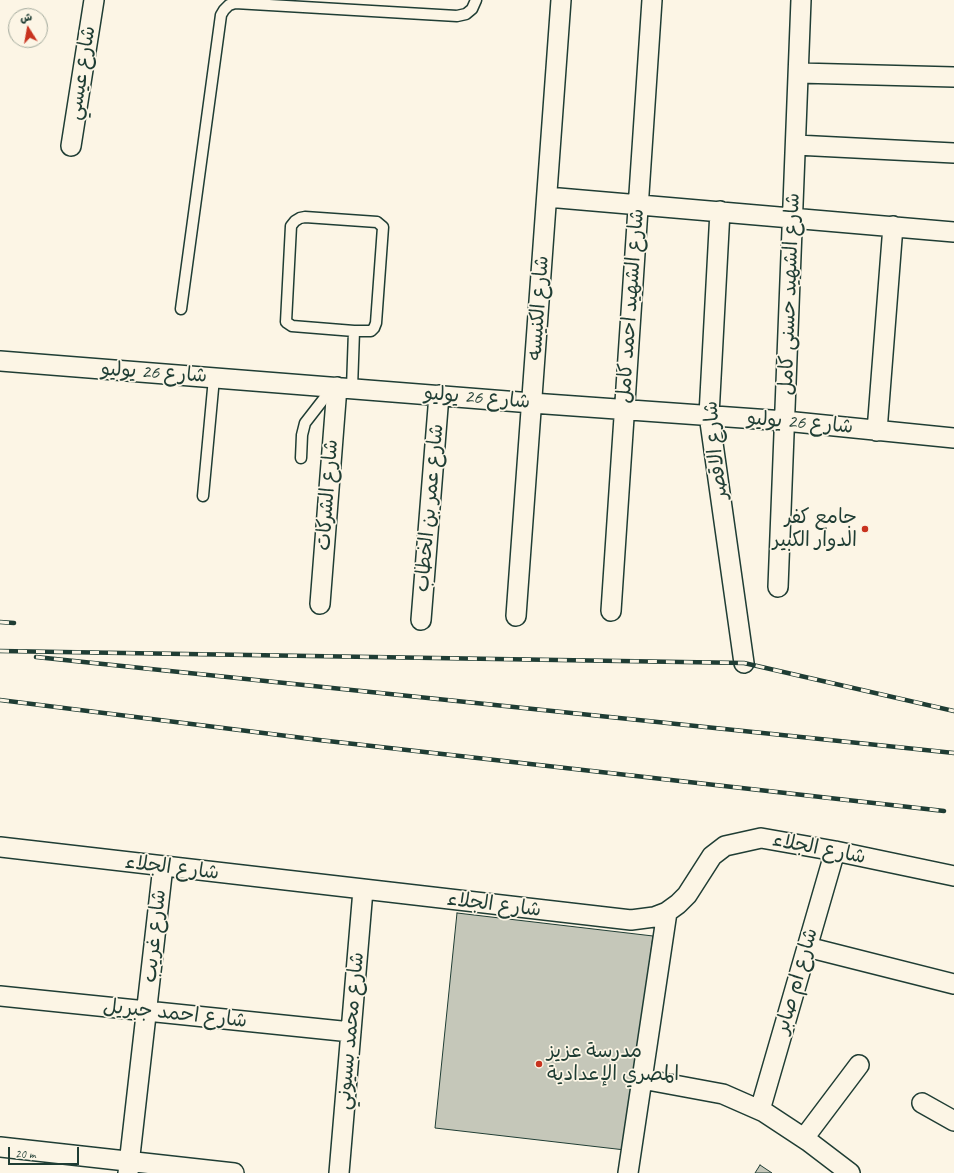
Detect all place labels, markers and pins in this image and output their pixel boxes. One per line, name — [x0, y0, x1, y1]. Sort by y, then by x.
place label: جامع كفر الدوار الكبير — [773, 506, 857, 553]
marker: جامع كفر الدوار الكبير — [860, 524, 870, 534]
place label: مدرسة عزيز المصري الإعدادية — [547, 1040, 679, 1087]
marker: مدرسة عزيز المصري الإعدادية — [534, 1059, 544, 1069]

